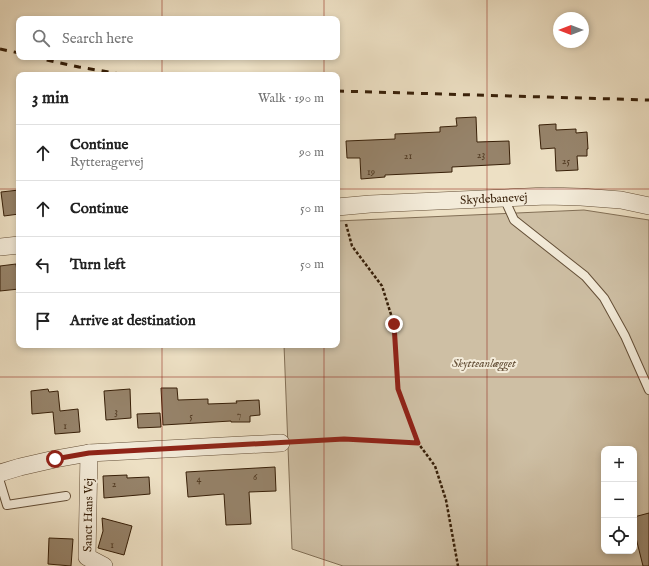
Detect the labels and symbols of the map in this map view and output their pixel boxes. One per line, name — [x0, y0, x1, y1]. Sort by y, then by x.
north arrow — [553, 12, 589, 48]
house number: 23 — [477, 149, 485, 162]
house number: 21 — [404, 150, 412, 163]
house number: 25 — [562, 155, 571, 168]
house number: 19 — [367, 166, 375, 179]
street label: Skydebanevej — [460, 190, 528, 208]
route end — [385, 315, 403, 333]
park label: Skytteanlægget — [452, 356, 517, 372]
house number: 3 — [114, 406, 118, 419]
house number: 7 — [237, 409, 242, 422]
house number: 5 — [189, 410, 193, 423]
house number: 1 — [63, 420, 67, 433]
route start — [46, 450, 64, 468]
house number: 6 — [253, 471, 258, 484]
house number: 4 — [197, 473, 202, 486]
street label: Sanct Hans Vej — [80, 478, 97, 552]
house number: 2 — [112, 478, 117, 491]
house number: 1 — [110, 539, 114, 552]

